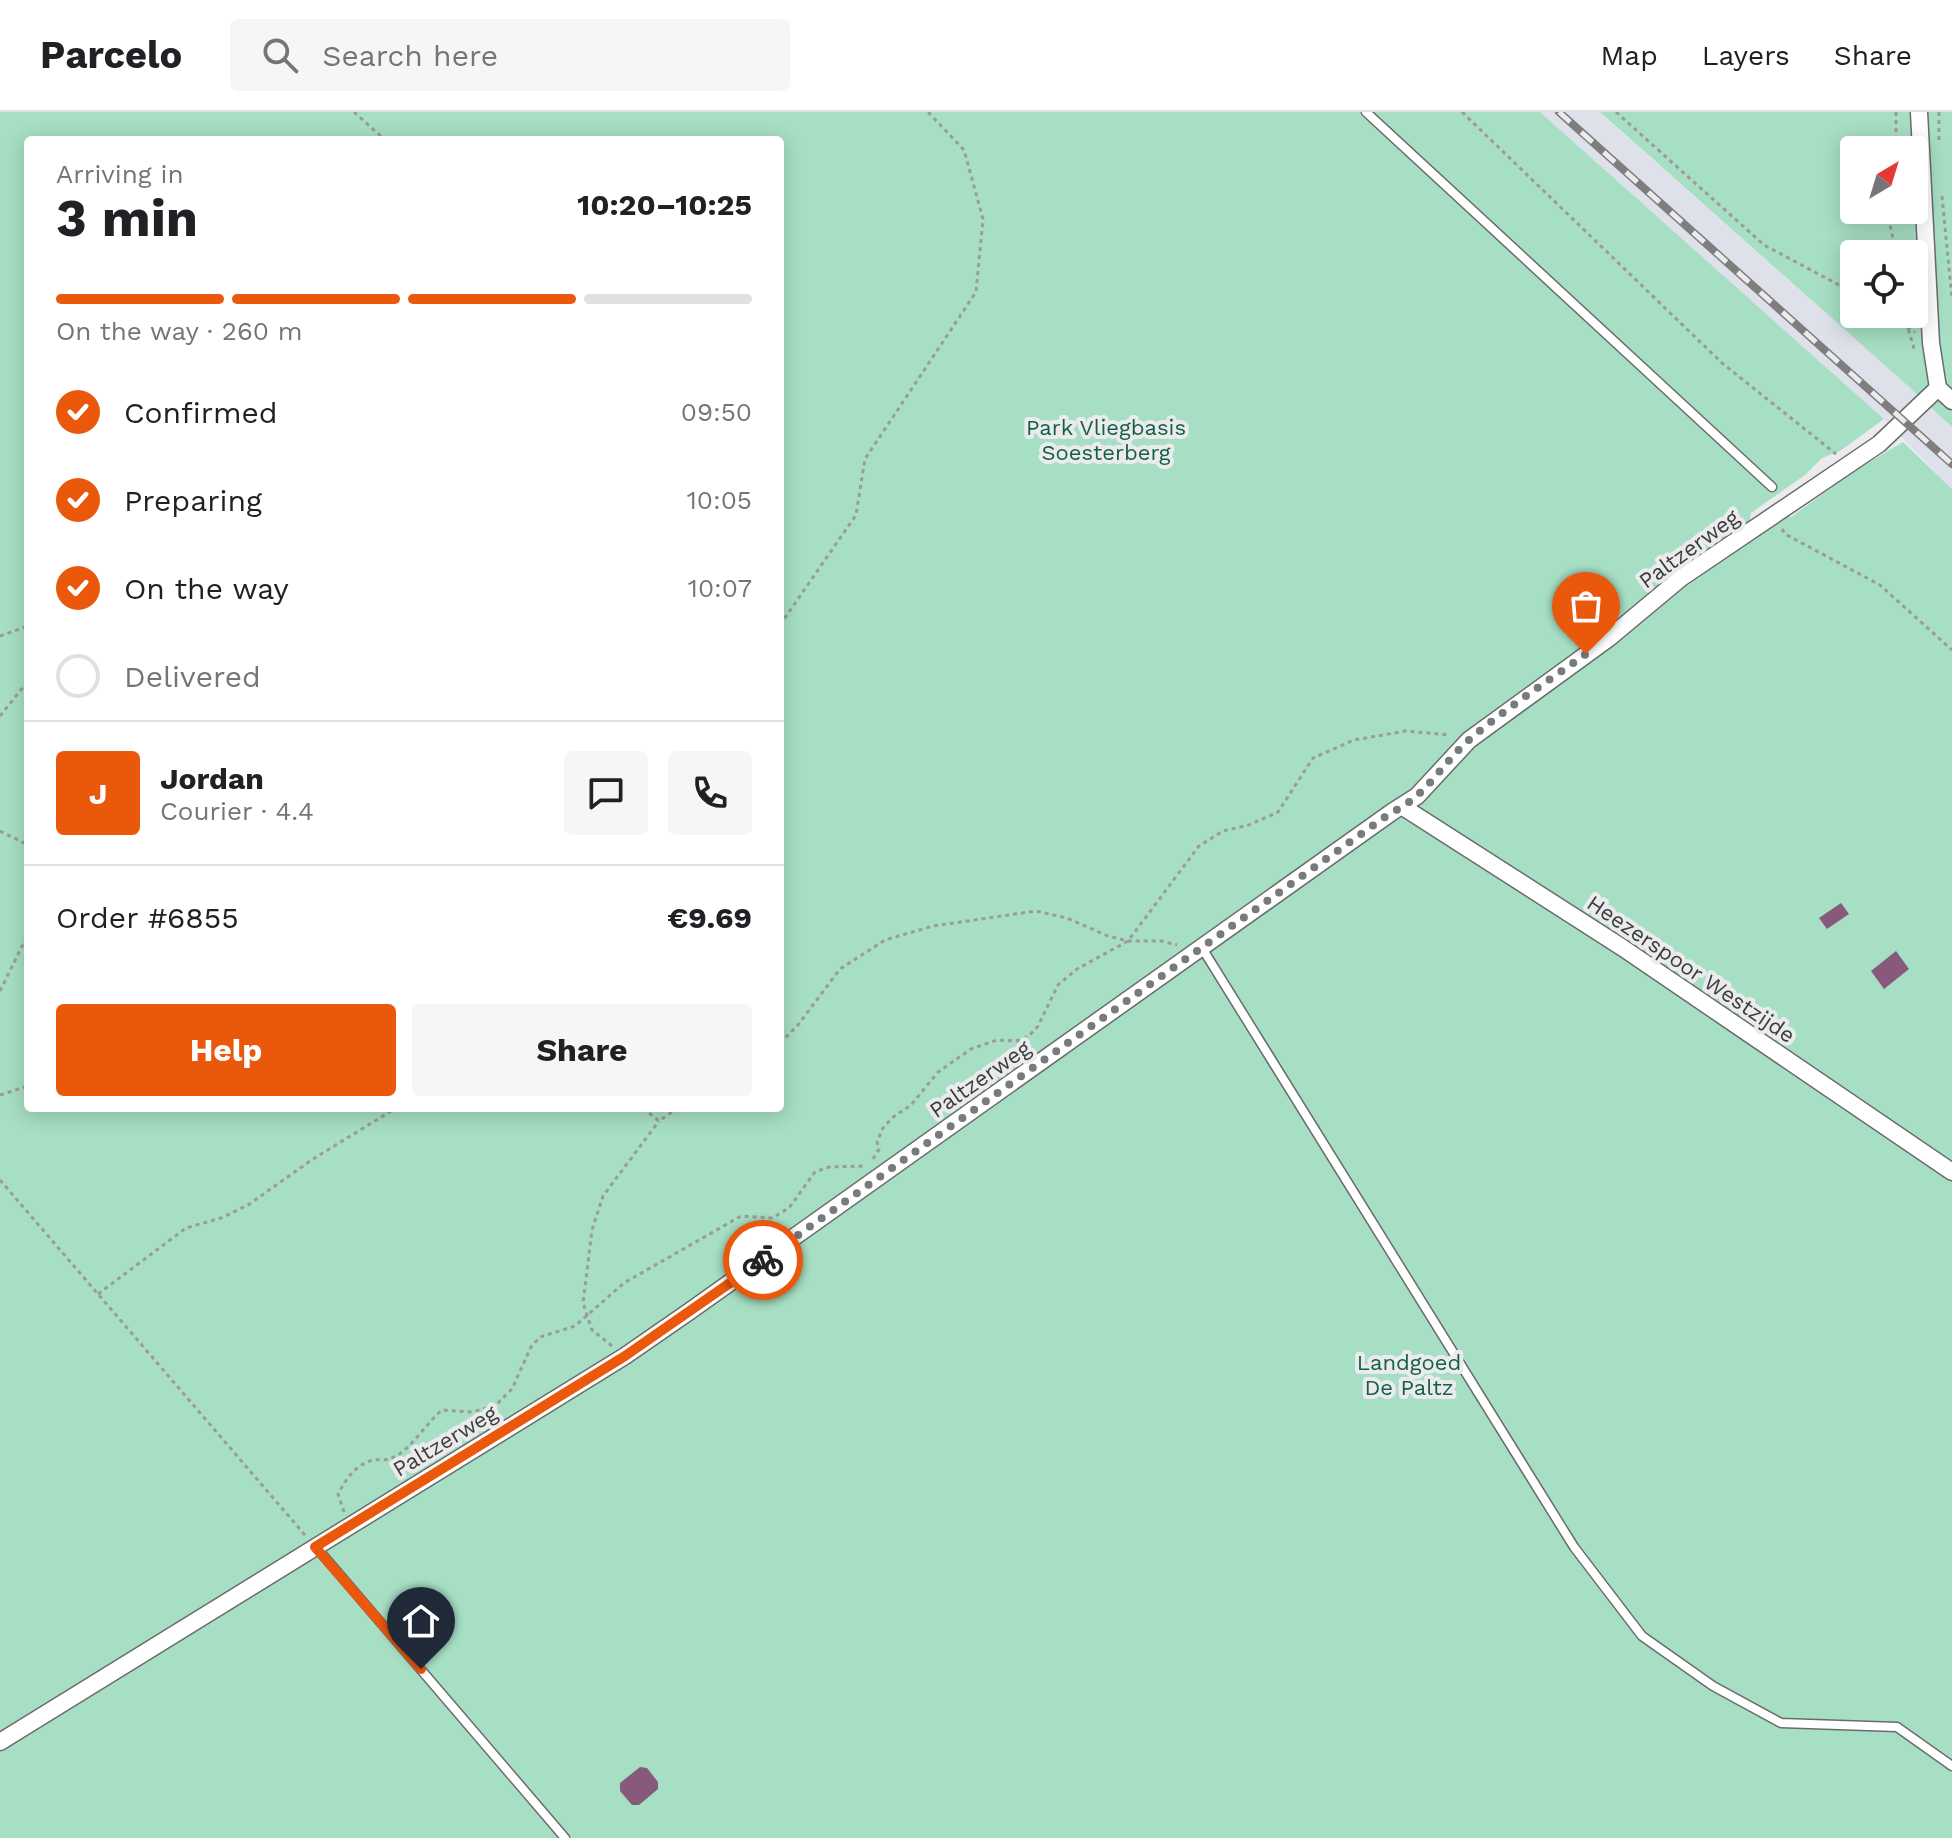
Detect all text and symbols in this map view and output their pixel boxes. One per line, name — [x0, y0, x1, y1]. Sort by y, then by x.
search box — [230, 19, 790, 91]
text: Parcelo — [40, 33, 182, 77]
icon: search — [258, 33, 302, 77]
text: Search here — [322, 38, 498, 73]
text: Map — [1601, 39, 1658, 72]
text: Layers — [1702, 39, 1790, 72]
text: Share — [1834, 39, 1912, 72]
north arrow — [1840, 136, 1928, 224]
map controls — [1840, 136, 1928, 328]
text: Arriving in — [56, 159, 184, 189]
text: 10:20–10:25 — [577, 187, 752, 222]
text: 3 min — [56, 188, 198, 249]
button: locate — [1840, 240, 1928, 328]
text: On the way · 260 m — [56, 316, 303, 346]
icon: check — [56, 390, 100, 434]
text: Confirmed — [124, 395, 278, 430]
text: 09:50 — [681, 397, 752, 427]
park label: Park Vliegbasis Soesterberg — [1026, 415, 1186, 465]
icon: check — [56, 478, 100, 522]
text: Preparing — [124, 483, 262, 518]
text: 10:05 — [687, 485, 752, 515]
street label: Paltzerweg — [1634, 504, 1744, 594]
icon: check — [56, 566, 100, 610]
text: On the way — [124, 571, 289, 606]
pin — [1552, 572, 1620, 654]
text: 10:07 — [688, 573, 752, 603]
icon: bag — [1564, 584, 1608, 628]
text: Delivered — [124, 659, 261, 694]
button: chat — [564, 751, 648, 835]
button: phone — [668, 751, 752, 835]
text: Jordan — [160, 761, 264, 796]
text: J — [89, 776, 107, 811]
text: Courier · 4.4 — [160, 796, 314, 826]
street label: Heezerspoor Westzijde — [1582, 890, 1800, 1048]
text: Order #6855 — [56, 900, 239, 935]
text: €9.69 — [667, 900, 752, 935]
button: Help — [56, 1004, 396, 1096]
button: Share — [412, 1004, 752, 1096]
street label: Paltzerweg — [925, 1035, 1035, 1123]
courier — [723, 1220, 803, 1300]
icon: bike — [741, 1238, 785, 1282]
park label: Landgoed De Paltz — [1357, 1350, 1461, 1400]
street label: Paltzerweg — [388, 1400, 502, 1482]
pin — [387, 1587, 455, 1669]
icon: home — [399, 1599, 443, 1643]

